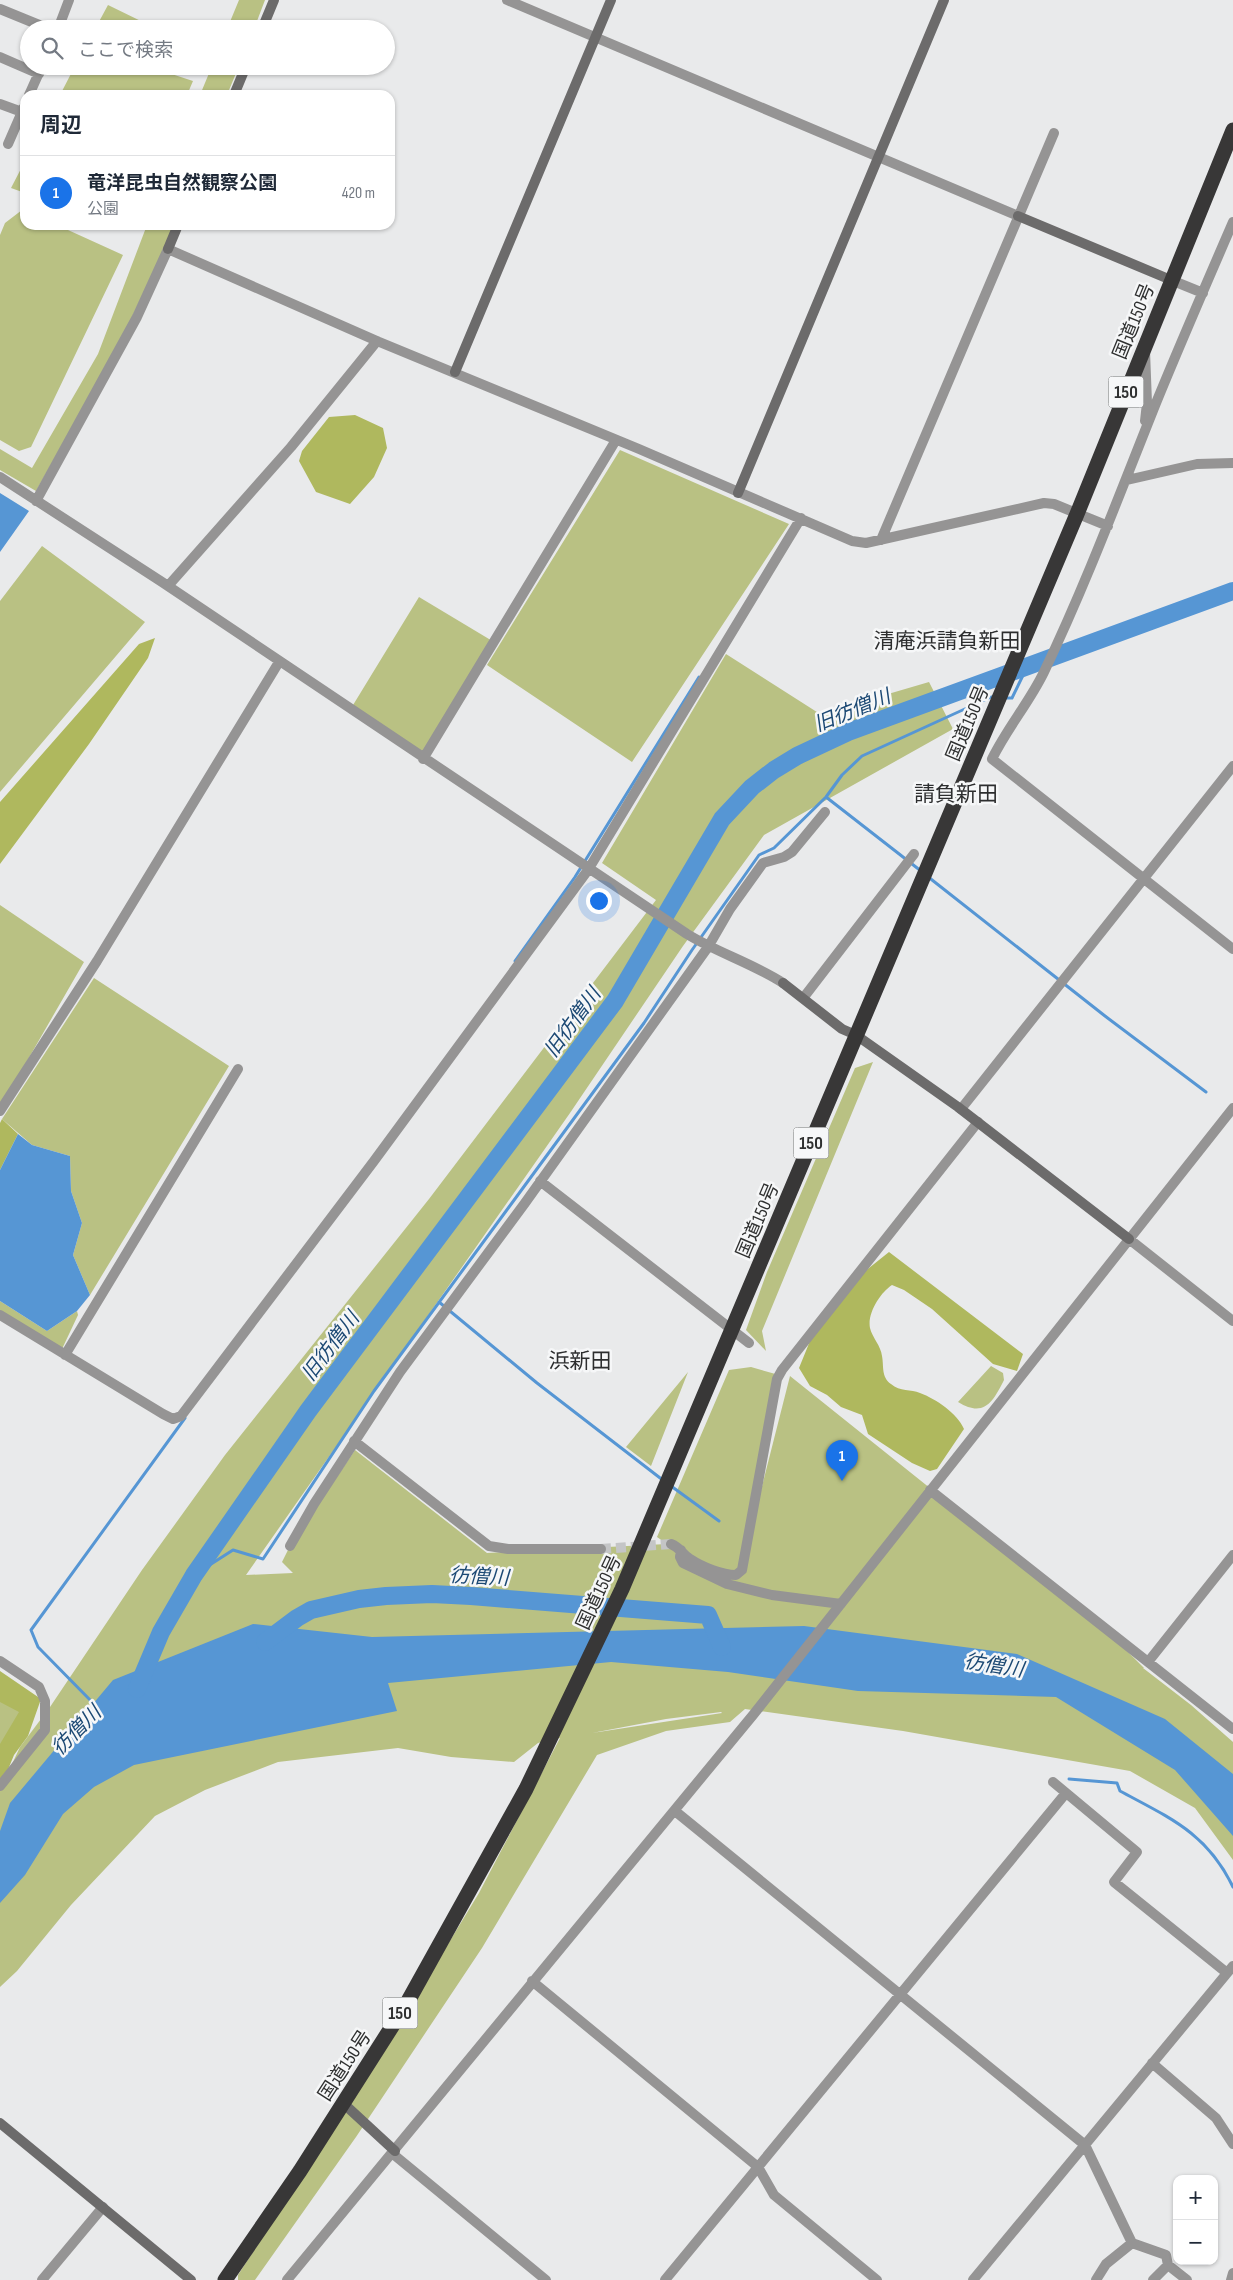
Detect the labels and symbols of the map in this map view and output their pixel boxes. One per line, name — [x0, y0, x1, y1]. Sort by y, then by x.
street label: 国道150号 — [1109, 280, 1160, 363]
road number: 150 — [1108, 377, 1144, 408]
district label: 清庵浜請負新田 — [874, 629, 1021, 654]
street label: 国道150号 — [942, 682, 995, 765]
water label: 旧彷僧川 — [811, 684, 896, 737]
district label: 請負新田 — [914, 782, 998, 807]
your location — [586, 888, 612, 914]
water label: 旧彷僧川 — [540, 982, 607, 1062]
road number: 150 — [794, 1128, 828, 1158]
street label: 国道150号 — [732, 1179, 785, 1262]
water label: 旧彷僧川 — [297, 1306, 366, 1386]
district label: 浜新田 — [549, 1349, 612, 1374]
pin: 1 — [826, 1440, 858, 1481]
street label: 国道150号 — [572, 1552, 627, 1634]
water label: 彷僧川 — [448, 1563, 512, 1591]
water label: 彷僧川 — [962, 1649, 1027, 1683]
water label: 彷僧川 — [47, 1700, 108, 1760]
road number: 150 — [382, 1998, 418, 2029]
street label: 国道150号 — [314, 2026, 377, 2106]

